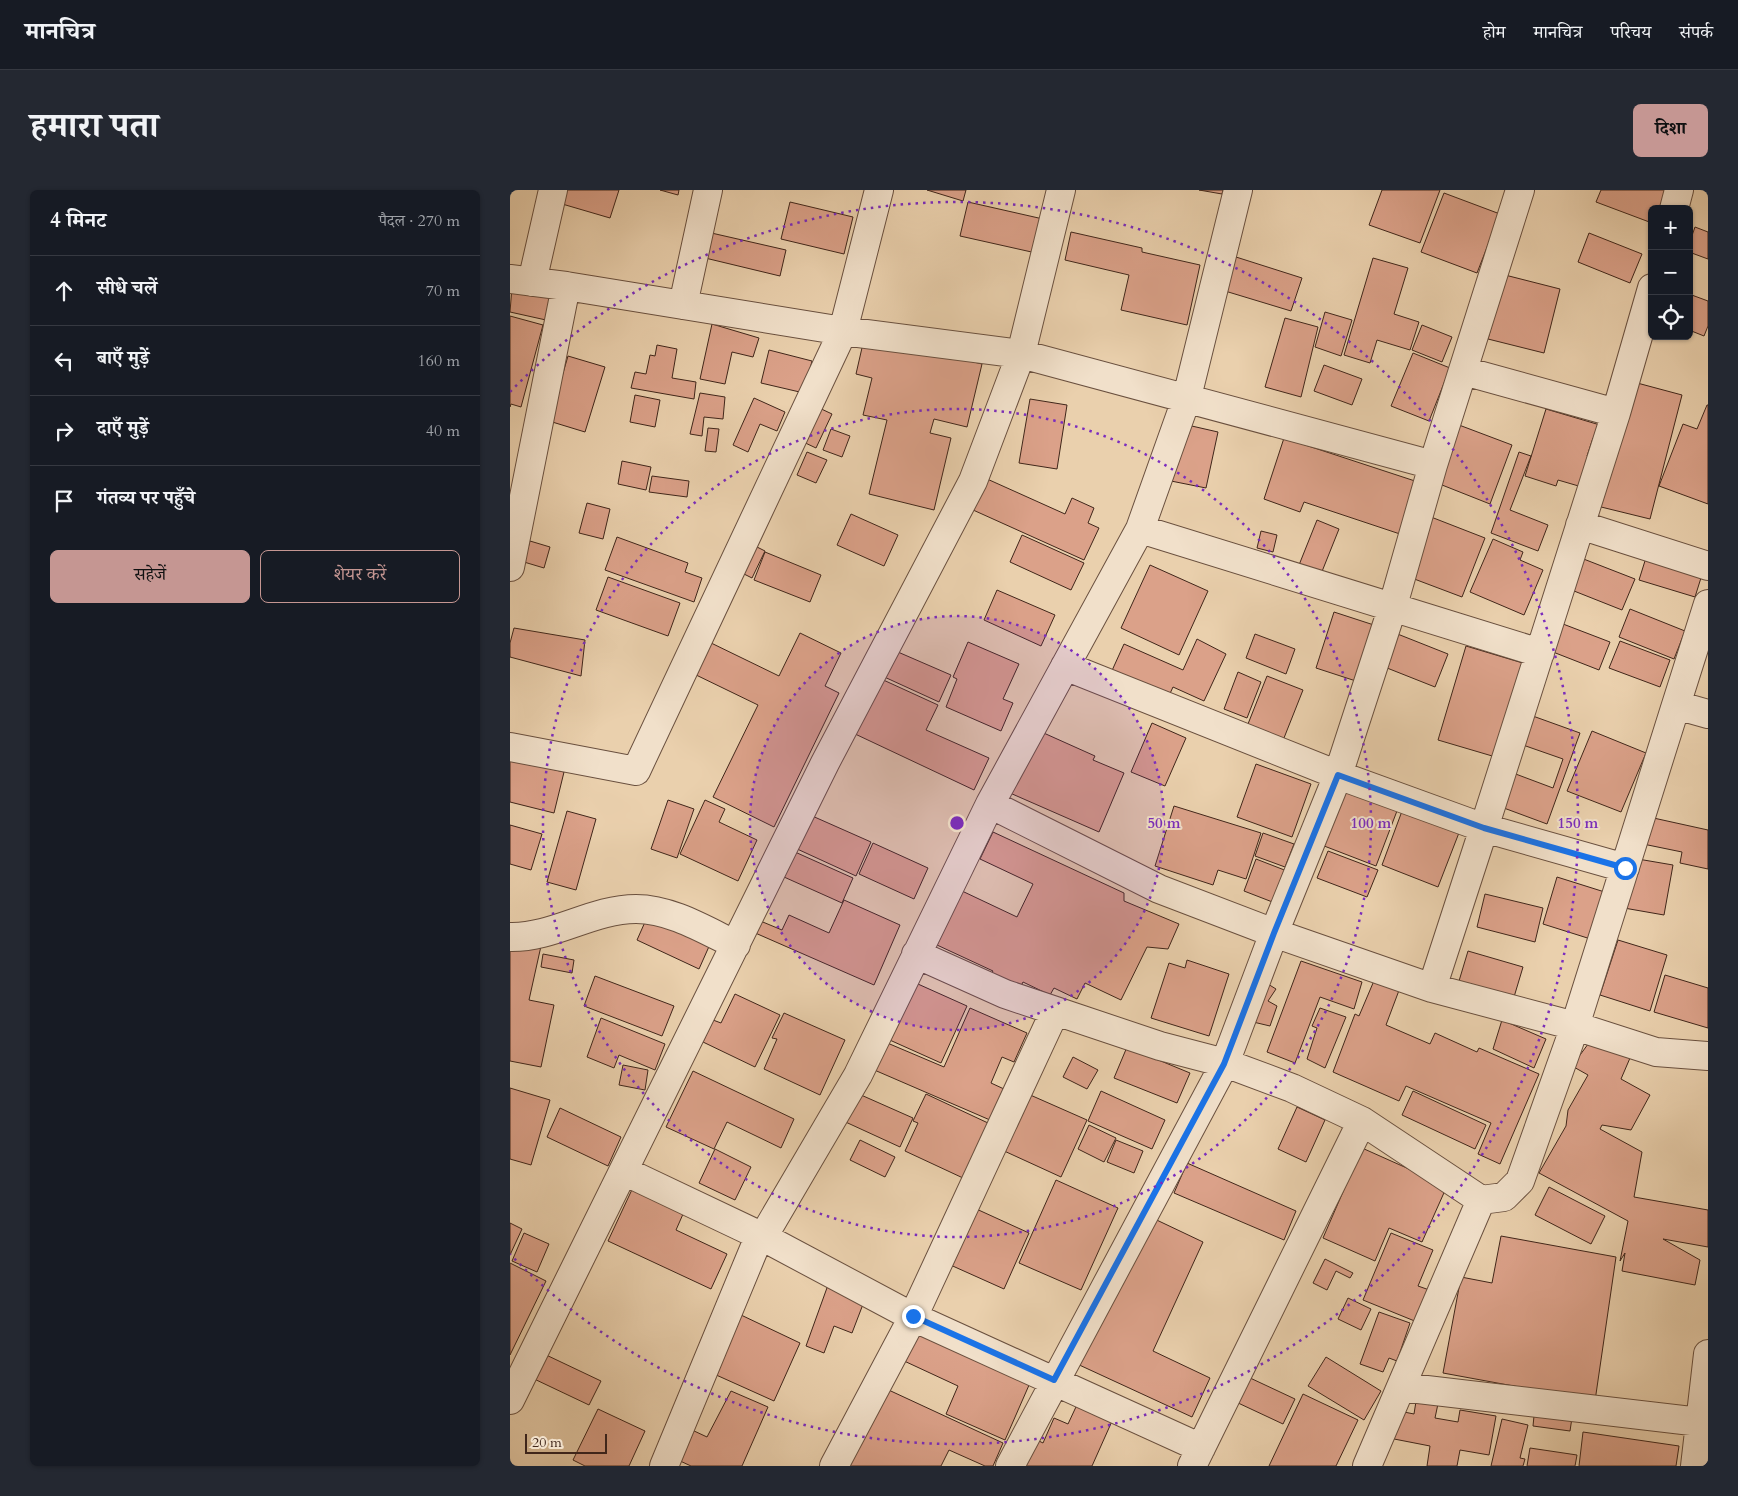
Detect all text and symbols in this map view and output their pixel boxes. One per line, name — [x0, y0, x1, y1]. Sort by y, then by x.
text: मानचित्र — [25, 15, 95, 48]
text: होम — [1483, 20, 1506, 45]
text: मानचित्र — [1534, 20, 1582, 45]
text: परिचय — [1610, 20, 1651, 45]
text: संपर्क — [1679, 20, 1713, 45]
text: हमारा पता — [30, 102, 159, 150]
button: दिशा — [1633, 104, 1708, 157]
map controls — [1648, 205, 1693, 340]
button: + — [1648, 205, 1693, 250]
text: 4 मिनट — [50, 206, 106, 235]
text: पैदल · 270 m — [379, 210, 460, 232]
button: − — [1648, 250, 1693, 295]
text: सीधे चलें — [97, 275, 157, 301]
icon: ahead — [50, 277, 78, 305]
text: 70 m — [426, 280, 460, 302]
button: locate — [1648, 295, 1693, 340]
text: बाएँ मुड़ें — [97, 345, 149, 371]
icon: left — [50, 347, 78, 375]
text: 160 m — [418, 350, 460, 372]
text: दाएँ मुड़ें — [97, 415, 149, 441]
icon: right — [50, 417, 78, 445]
text: 40 m — [426, 420, 460, 442]
text: गंतव्य पर पहुँचे — [97, 485, 195, 511]
icon: arrive — [50, 487, 78, 515]
button: सहेजें — [50, 550, 250, 603]
button: शेयर करें — [260, 550, 460, 603]
text: 50 m — [1147, 813, 1181, 833]
text: 100 m — [1351, 813, 1392, 833]
text: 150 m — [1558, 813, 1599, 833]
centre of rings — [948, 814, 966, 832]
route start — [1614, 857, 1637, 880]
route end — [902, 1305, 925, 1328]
scale bar — [525, 1431, 608, 1454]
text: 20 m — [532, 1433, 562, 1452]

